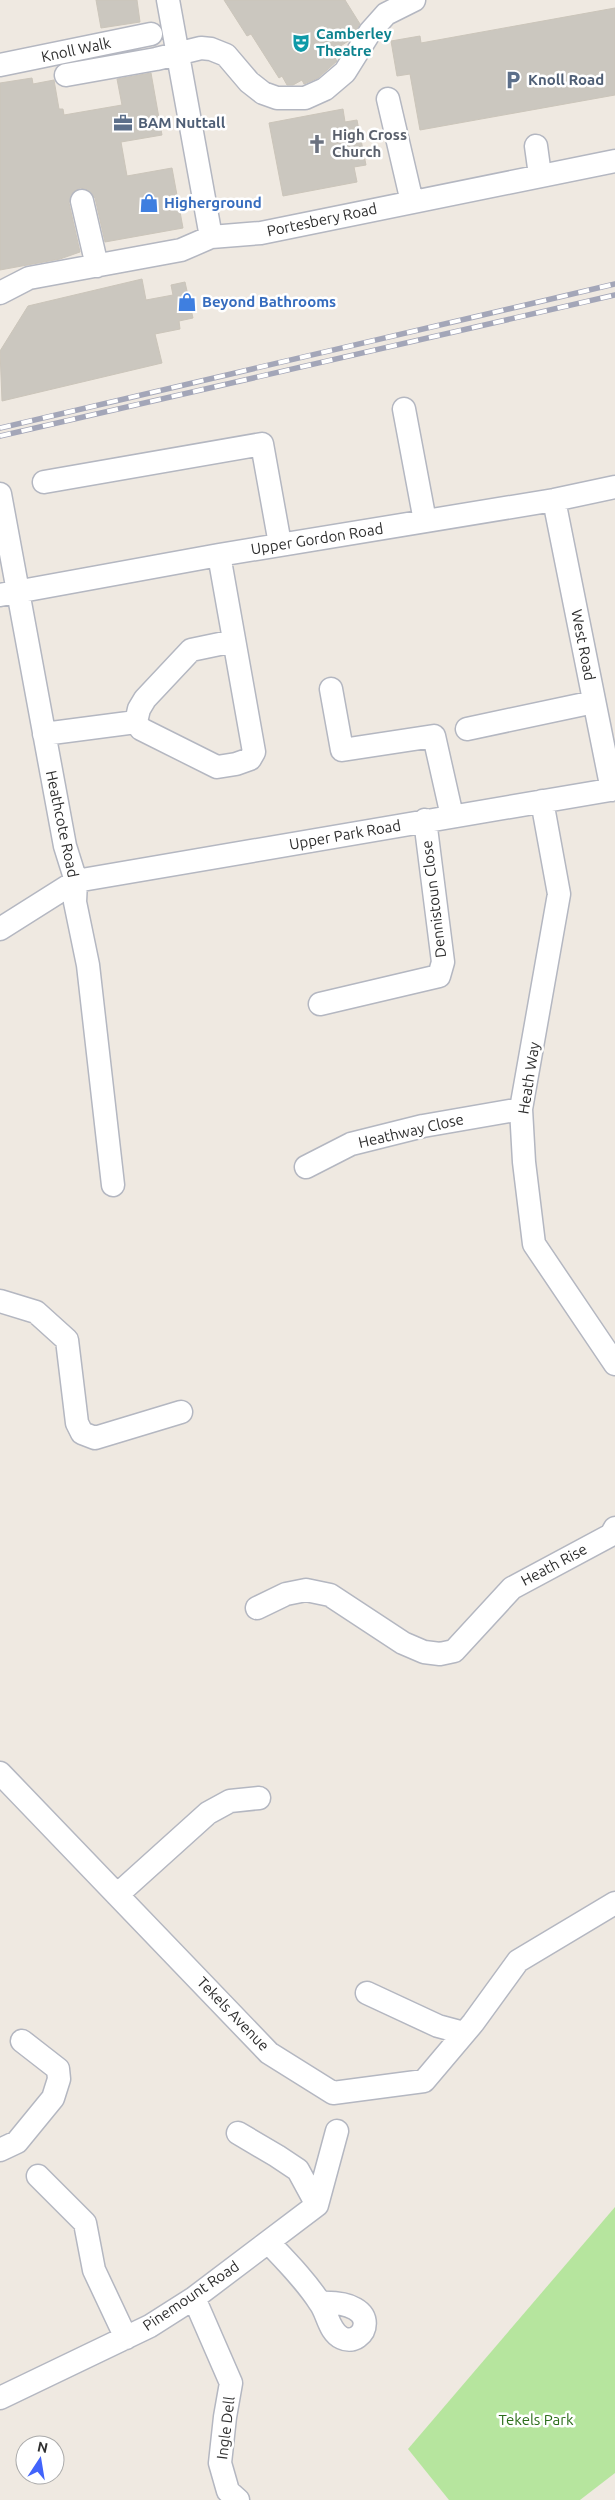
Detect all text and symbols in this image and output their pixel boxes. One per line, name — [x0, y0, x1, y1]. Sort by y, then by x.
place label: Camberley Theatre — [316, 25, 392, 59]
theatre icon: Camberley Theatre — [290, 32, 312, 54]
street label: Knoll Walk — [40, 34, 113, 65]
parking icon: Knoll Road — [502, 69, 524, 91]
place label: Knoll Road — [528, 71, 604, 88]
office icon: BAM Nuttall — [112, 112, 134, 134]
place label: BAM Nuttall — [138, 114, 226, 131]
place label: High Cross Church — [332, 126, 407, 160]
church icon: High Cross Church — [306, 133, 328, 155]
shop icon: Higherground — [138, 192, 160, 214]
place label: Higherground — [164, 194, 262, 211]
street label: Portesbery Road — [265, 200, 379, 239]
shop icon: Beyond Bathrooms — [176, 291, 198, 313]
place label: Beyond Bathrooms — [202, 293, 336, 310]
street label: Upper Gordon Road — [250, 520, 384, 557]
street label: West Road — [568, 608, 599, 682]
street label: Heathcote Road — [43, 769, 82, 879]
street label: Upper Park Road — [288, 816, 402, 853]
street label: Dennistoun Close — [418, 839, 449, 959]
street label: Heath Way — [514, 1041, 543, 1115]
street label: Heathway Close — [357, 1110, 465, 1151]
street label: Heath Rise — [518, 1540, 590, 1589]
street label: Tekels Avenue — [194, 1973, 273, 2054]
street label: Pinemount Road — [139, 2257, 242, 2334]
street label: Ingle Dell — [213, 2395, 238, 2460]
park label: Tekels Park — [498, 2411, 574, 2428]
north arrow — [15, 2435, 65, 2485]
text: N — [36, 2438, 49, 2456]

